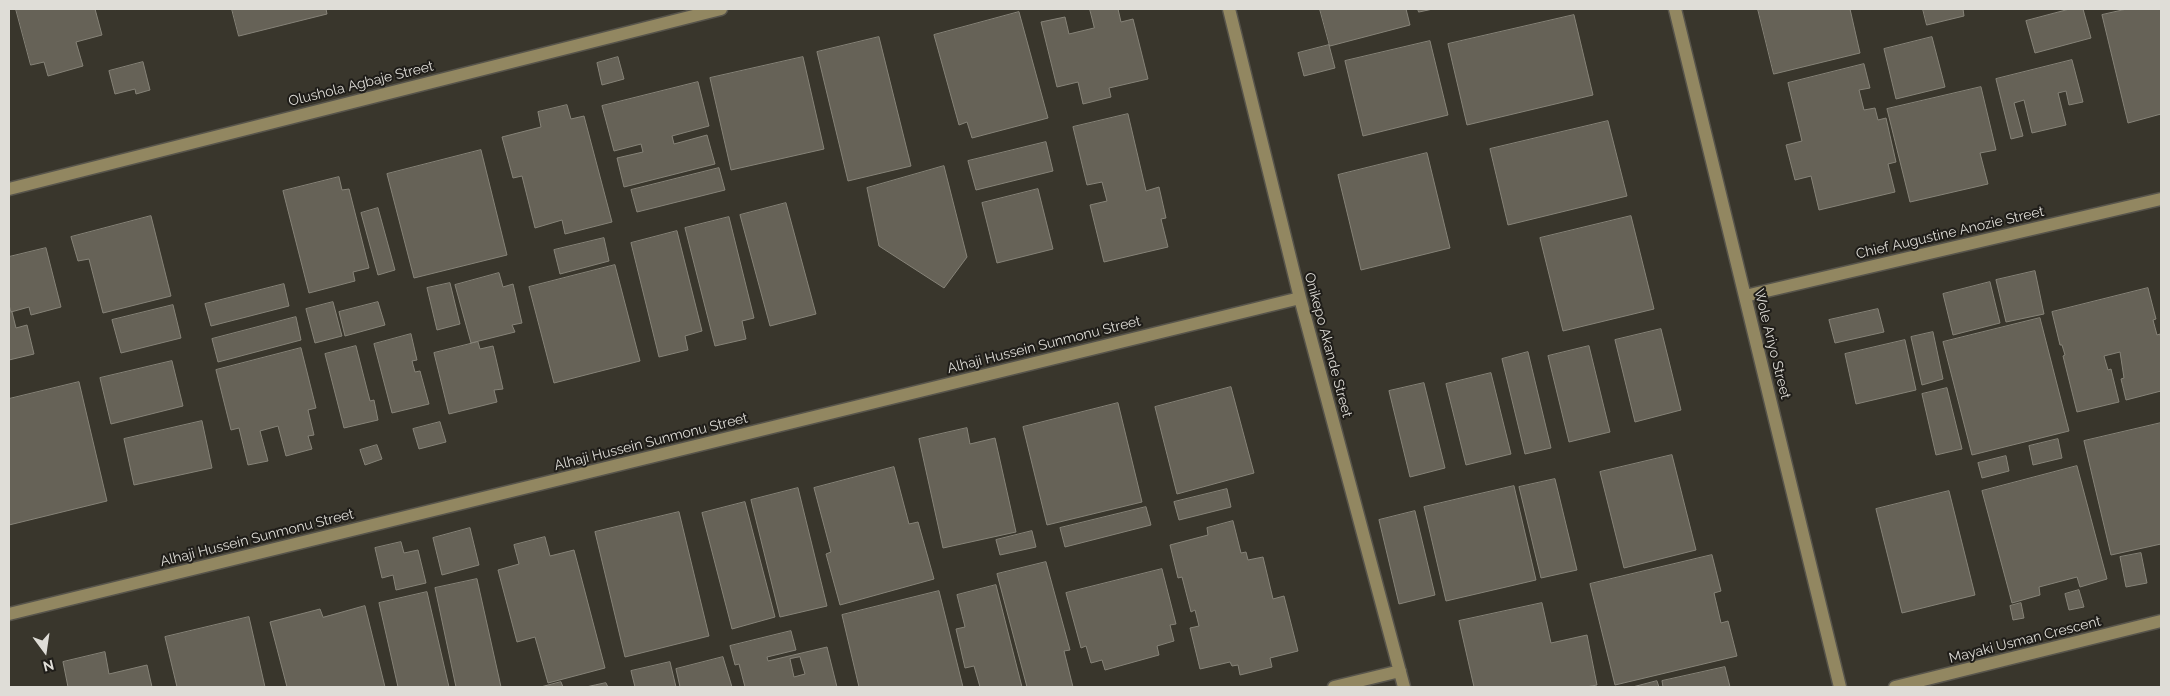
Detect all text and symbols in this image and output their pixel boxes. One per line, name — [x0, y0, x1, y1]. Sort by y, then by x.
street label: Olushola Agbaje Street — [287, 58, 435, 110]
street label: Chief Augustine Anozie Street — [1854, 203, 2046, 263]
street label: Onikepo Akande Street — [1301, 271, 1355, 419]
street label: Wole Ariyo Street — [1750, 287, 1794, 401]
street label: Alhaji Hussein Sunmonu Street — [945, 313, 1143, 377]
street label: Alhaji Hussein Sunmonu Street — [552, 410, 750, 474]
street label: Alhaji Hussein Sunmonu Street — [158, 506, 356, 570]
street label: Mayaki Usman Crescent — [1947, 613, 2103, 667]
north arrow — [20, 626, 70, 676]
text: N — [42, 656, 56, 675]

